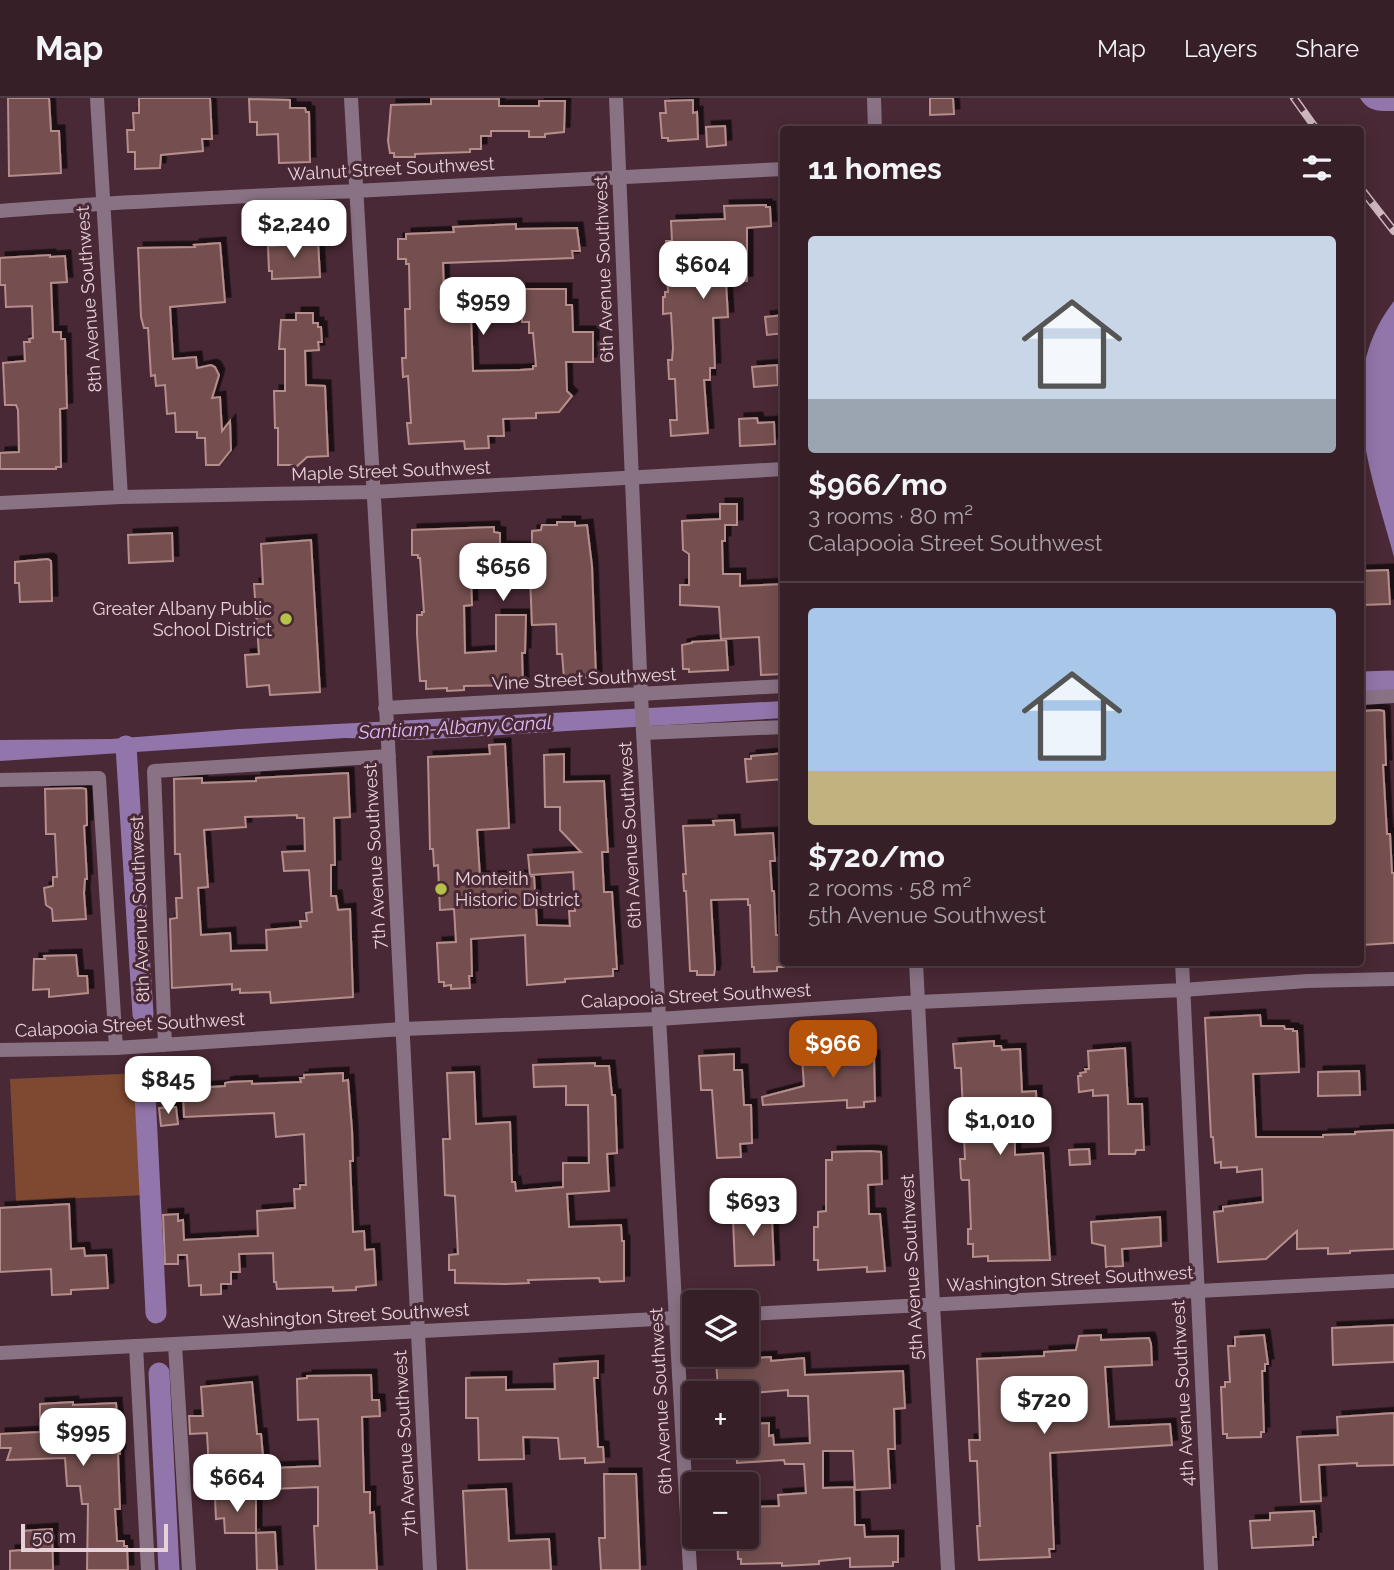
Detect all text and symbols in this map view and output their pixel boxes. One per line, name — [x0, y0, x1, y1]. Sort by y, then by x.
text: Map — [35, 29, 103, 68]
text: Map — [1097, 34, 1146, 63]
text: Layers — [1184, 34, 1257, 63]
text: Share — [1295, 34, 1359, 63]
icon: filters — [1298, 149, 1336, 187]
text: 11 homes — [808, 151, 942, 186]
street label: Walnut Street Southwest — [287, 153, 495, 184]
street label: 6th Avenue Southwest — [590, 175, 617, 363]
pin: $2,240 — [237, 200, 351, 260]
street label: 8th Avenue Southwest — [71, 205, 106, 393]
text: $2,240 — [257, 209, 331, 236]
pin: $604 — [662, 242, 744, 301]
text: $604 — [675, 250, 731, 277]
pin: $959 — [442, 278, 524, 337]
icon: home — [1009, 281, 1135, 407]
text: $959 — [456, 286, 510, 313]
street label: Maple Street Southwest — [291, 457, 491, 484]
text: $966/mo — [808, 467, 947, 502]
text: 3 rooms · 80 m² — [808, 502, 973, 529]
text: Calapooia Street Southwest — [808, 529, 1102, 556]
pin: $656 — [462, 544, 544, 603]
text: $656 — [475, 552, 531, 579]
place label: Greater Albany Public School District — [93, 598, 272, 640]
marker: Greater Albany Public School District — [278, 611, 294, 627]
icon: home — [1009, 653, 1135, 779]
street label: Vine Street Southwest — [491, 663, 677, 694]
water label: Santiam-Albany Canal — [357, 711, 552, 743]
street label: 6th Avenue Southwest — [614, 741, 645, 929]
street label: 7th Avenue Southwest — [359, 763, 390, 950]
street label: 8th Avenue Southwest — [126, 815, 153, 1003]
text: $720/mo — [808, 839, 945, 874]
place label: Monteith Historic District — [455, 868, 580, 910]
text: 2 rooms · 58 m² — [808, 874, 971, 901]
marker: Monteith Historic District — [433, 881, 449, 897]
text: 5th Avenue Southwest — [808, 901, 1046, 928]
street label: Calapooia Street Southwest — [580, 979, 812, 1012]
street label: Calapooia Street Southwest — [14, 1008, 246, 1041]
pin: $966 — [792, 1020, 874, 1080]
text: $966 — [805, 1029, 861, 1056]
pin: $845 — [127, 1056, 209, 1116]
text: $845 — [141, 1065, 195, 1092]
pin: $1,010 — [943, 1098, 1057, 1157]
text: $1,010 — [965, 1106, 1035, 1133]
street label: 5th Avenue Southwest — [896, 1173, 927, 1361]
pin: $693 — [712, 1178, 794, 1238]
text: $693 — [726, 1187, 780, 1214]
street label: Washington Street Southwest — [946, 1262, 1194, 1295]
map controls — [682, 1290, 759, 1549]
button: layers — [682, 1290, 759, 1367]
street label: Washington Street Southwest — [222, 1299, 470, 1332]
street label: 4th Avenue Southwest — [1167, 1299, 1198, 1487]
street label: 6th Avenue Southwest — [645, 1307, 676, 1495]
street label: 7th Avenue Southwest — [389, 1350, 420, 1537]
pin: $720 — [1003, 1376, 1085, 1436]
button: + — [682, 1381, 759, 1458]
text: $720 — [1017, 1385, 1071, 1412]
pin: $995 — [42, 1408, 124, 1468]
text: $995 — [56, 1417, 110, 1444]
pin: $664 — [196, 1454, 278, 1514]
text: $664 — [209, 1463, 265, 1490]
button: − — [682, 1472, 759, 1549]
scale bar — [21, 1521, 168, 1553]
text: 50 m — [32, 1525, 76, 1547]

